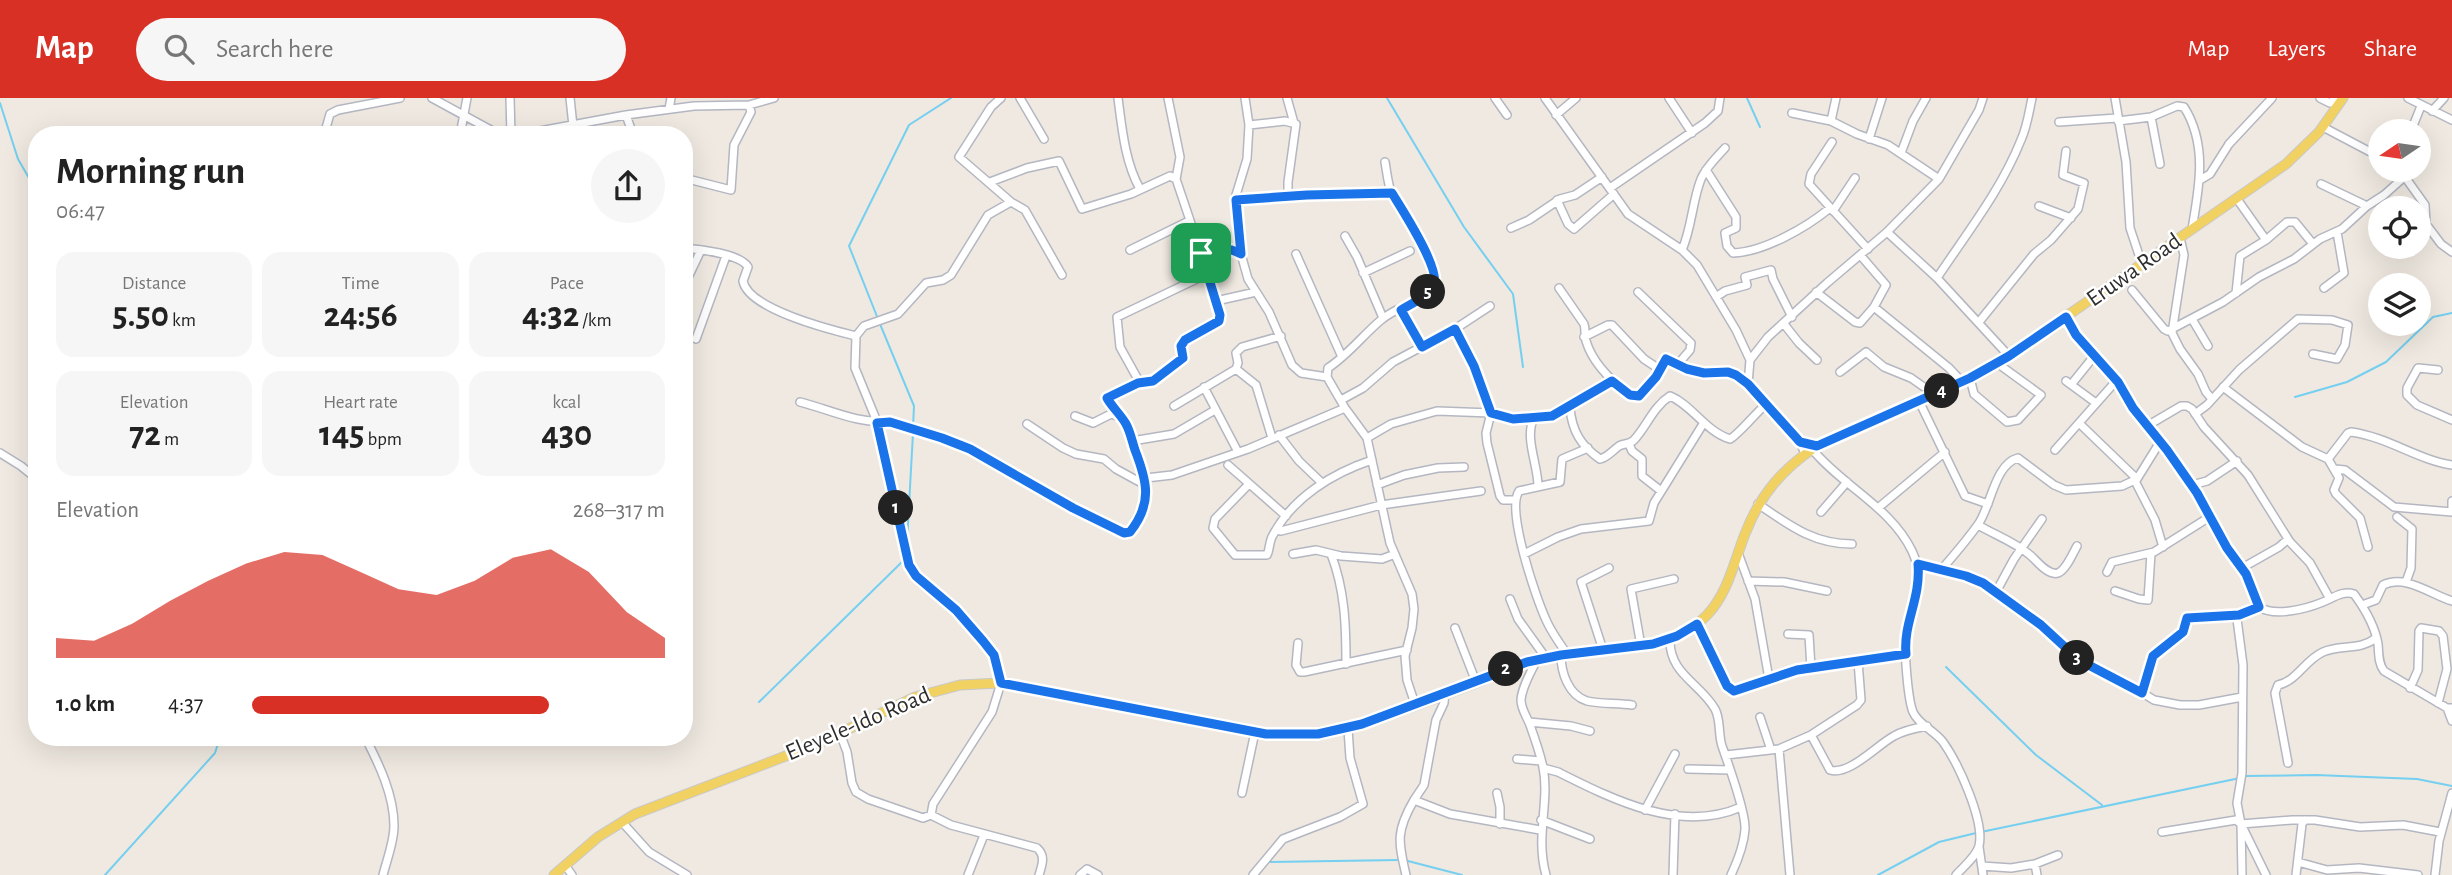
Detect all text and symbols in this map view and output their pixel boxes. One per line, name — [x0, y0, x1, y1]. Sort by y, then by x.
search box — [136, 18, 626, 81]
icon: search — [160, 30, 198, 68]
text: Map — [35, 32, 94, 65]
text: Search here — [216, 36, 334, 62]
text: Map — [2187, 37, 2229, 61]
text: Layers — [2267, 37, 2326, 61]
text: Share — [2364, 37, 2417, 61]
north arrow — [2368, 119, 2431, 182]
map controls — [2368, 119, 2431, 336]
button: share — [591, 149, 665, 223]
text: Morning run — [56, 153, 245, 191]
button: locate — [2368, 196, 2431, 259]
text: 06:47 — [56, 200, 105, 223]
pin — [1171, 223, 1231, 283]
street label: Eruwa Road — [2082, 229, 2186, 311]
icon: arrive — [1182, 234, 1220, 272]
button: layers — [2368, 273, 2431, 336]
text: Distance — [122, 274, 186, 293]
text: Time — [342, 274, 379, 293]
text: Pace — [550, 274, 584, 293]
pin: 5 — [1410, 274, 1446, 310]
text: 5 — [1423, 282, 1432, 301]
text: 5.50 — [112, 298, 169, 333]
text: 24:56 — [323, 298, 398, 333]
text: 4:32 — [522, 298, 579, 333]
text: km — [169, 311, 196, 330]
text: /km — [579, 311, 612, 330]
pin: 4 — [1924, 374, 1960, 408]
text: 4 — [1937, 381, 1946, 400]
text: Elevation — [120, 393, 189, 412]
text: Heart rate — [323, 393, 398, 412]
text: kcal — [552, 393, 581, 412]
text: 72 — [129, 417, 161, 452]
text: 145 — [319, 417, 364, 452]
text: 430 — [541, 417, 592, 452]
text: m — [161, 430, 179, 449]
text: bpm — [364, 430, 402, 449]
pin: 1 — [878, 490, 914, 526]
text: 1 — [892, 498, 899, 517]
text: Elevation — [56, 499, 139, 522]
text: 268–317 m — [573, 499, 665, 522]
pin: 3 — [2060, 640, 2094, 676]
text: 3 — [2072, 648, 2081, 667]
pin: 2 — [1488, 652, 1524, 686]
text: 2 — [1501, 659, 1510, 678]
street label: Eleyele-Ido Road — [782, 683, 934, 765]
text: 1.0 km — [56, 693, 115, 716]
text: 4:37 — [168, 693, 203, 716]

